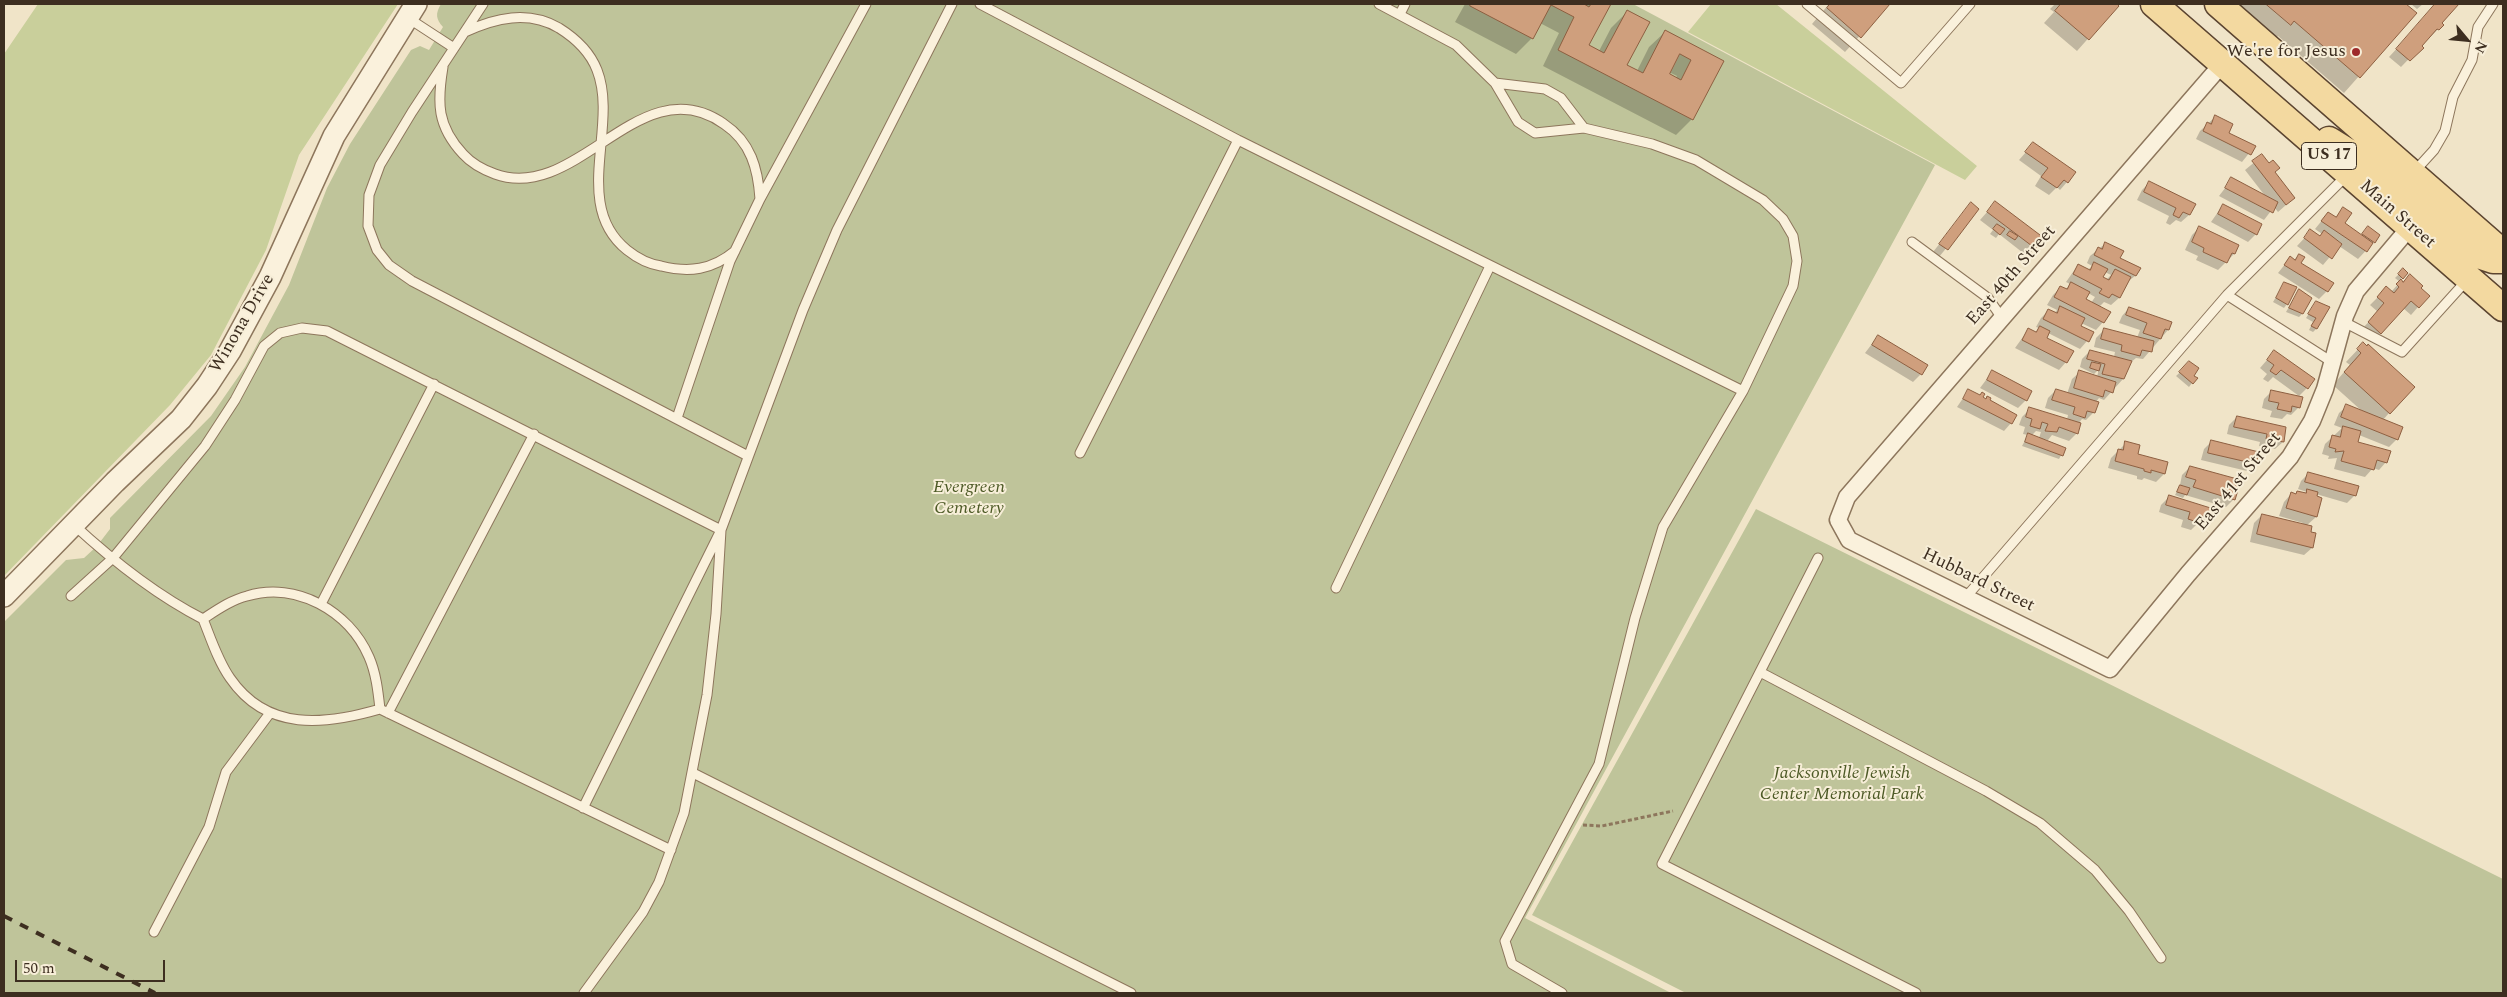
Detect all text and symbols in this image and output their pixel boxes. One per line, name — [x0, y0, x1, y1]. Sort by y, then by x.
north arrow — [2442, 15, 2492, 65]
text: N — [2469, 37, 2493, 57]
place label: We're for Jesus — [2227, 41, 2346, 63]
marker: We're for Jesus — [2350, 46, 2362, 58]
road number: US 17 — [2302, 142, 2356, 170]
street label: Main Street — [2354, 176, 2440, 254]
street label: East 40th Street — [1963, 222, 2061, 330]
street label: Winona Drive — [206, 271, 280, 377]
street label: East 41st Street — [2191, 428, 2287, 536]
park label: Evergreen Cemetery — [933, 477, 1005, 520]
street label: Hubbard Street — [1918, 544, 2038, 618]
park label: Jacksonville Jewish Center Memorial Park — [1760, 763, 1924, 806]
scale bar — [18, 950, 168, 982]
text: 50 m — [23, 957, 55, 980]

